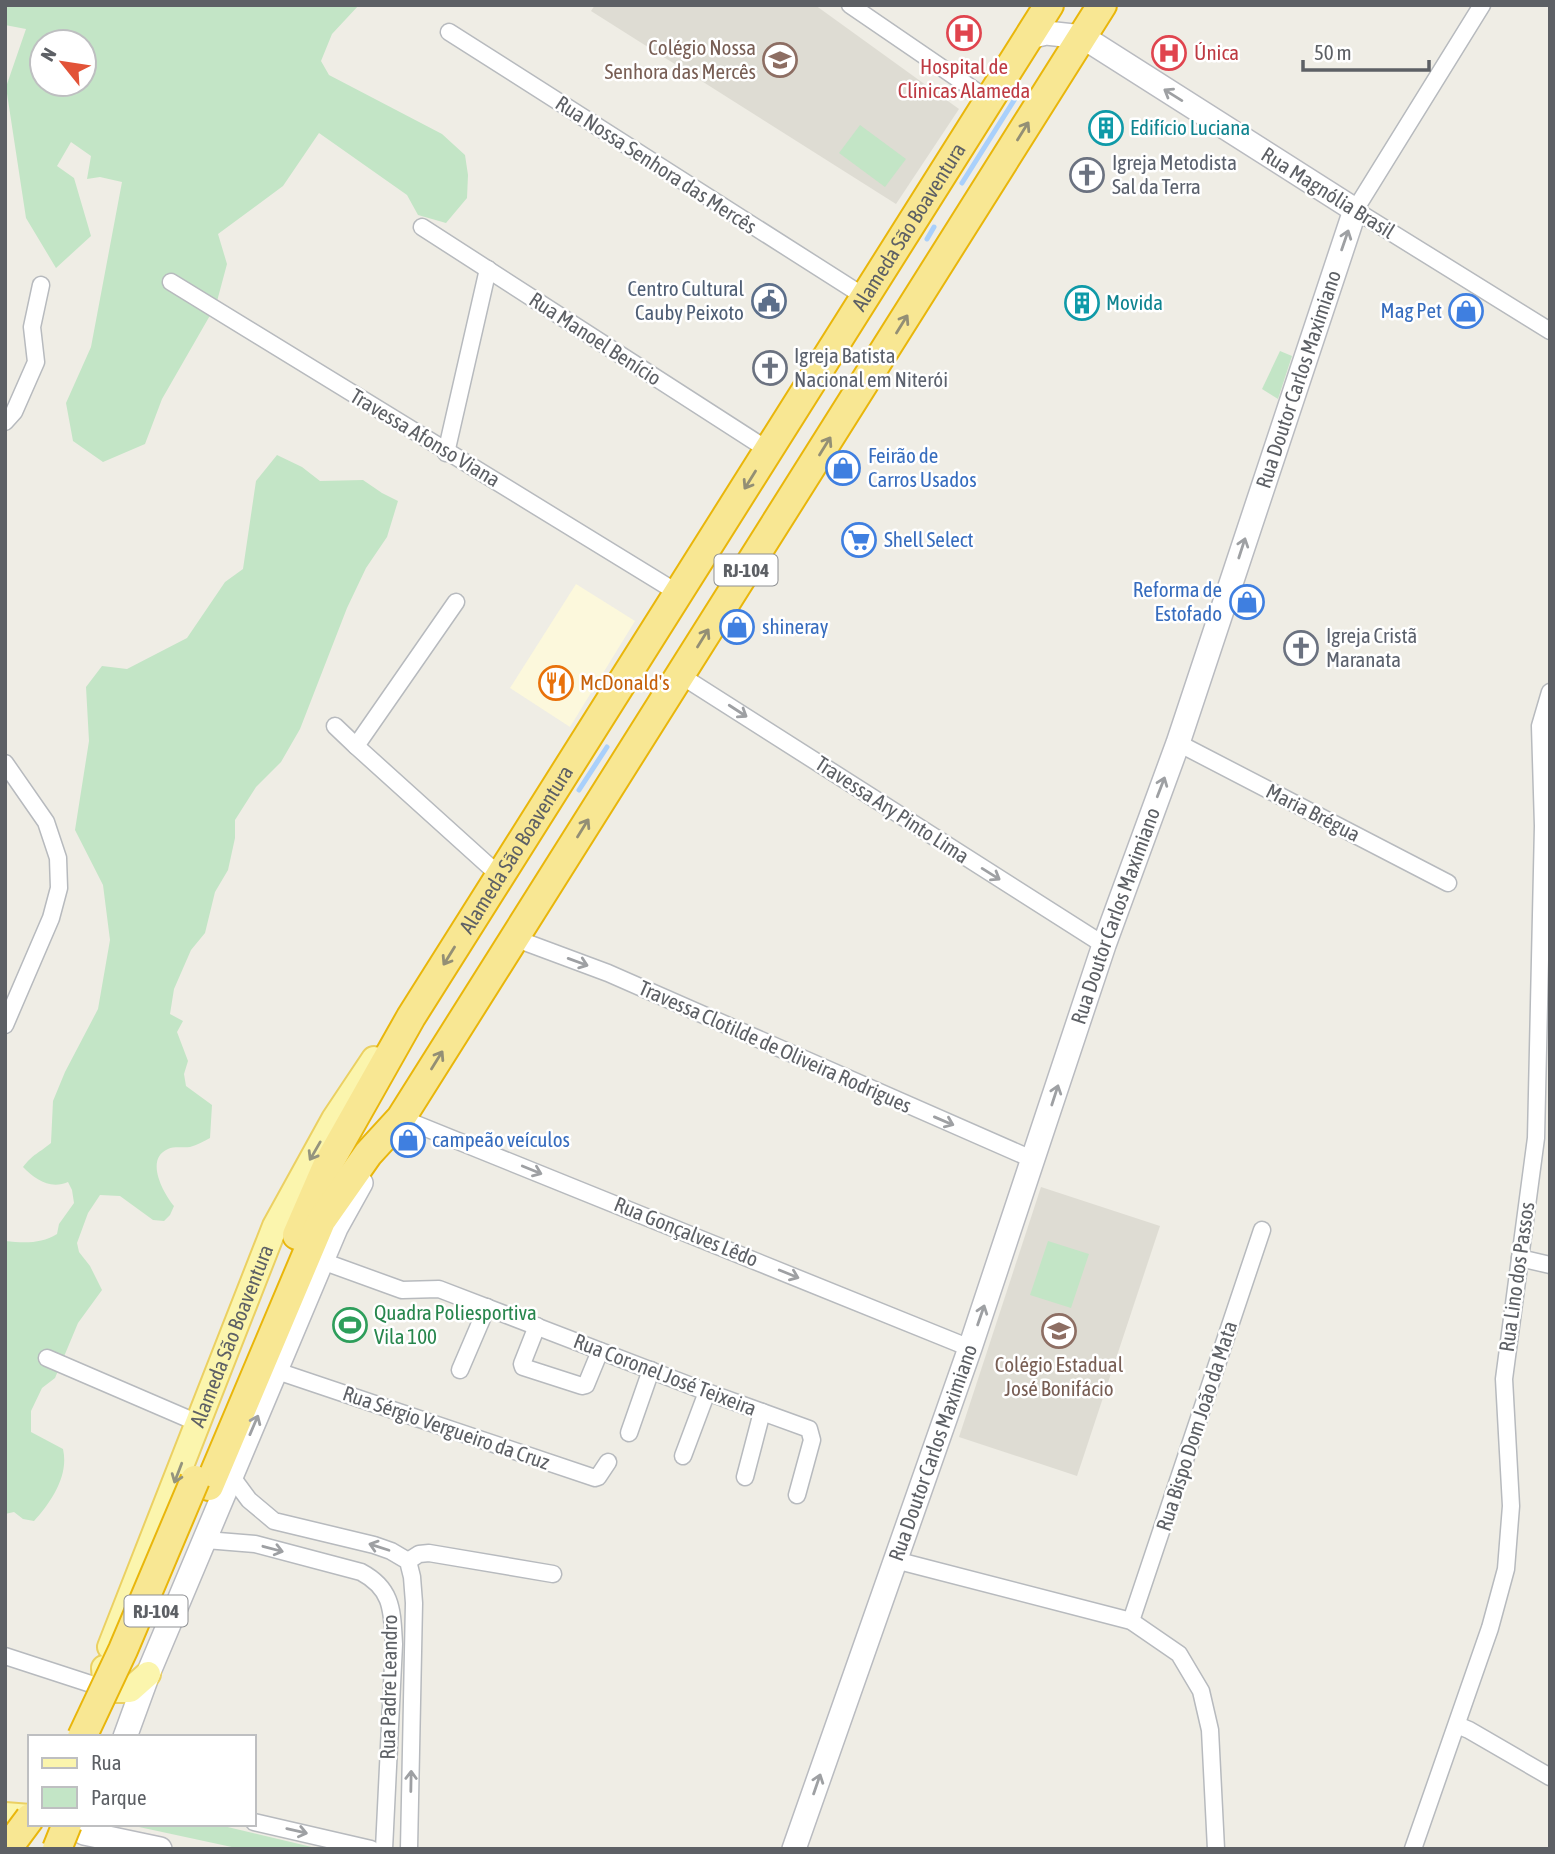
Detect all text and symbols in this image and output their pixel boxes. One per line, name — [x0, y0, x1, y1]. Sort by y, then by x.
hospital icon: Hospital de Clínicas Alameda — [945, 14, 983, 52]
north arrow — [28, 28, 98, 98]
scale bar — [1303, 28, 1429, 72]
hospital icon: Única — [1150, 34, 1188, 72]
place label: Colégio Nossa Senhora das Mercês — [604, 35, 756, 83]
place label: Única — [1194, 40, 1239, 64]
text: 50 m — [1314, 40, 1352, 64]
school or university icon: Colégio Nossa Senhora das Mercês — [761, 41, 799, 79]
text: N — [36, 44, 61, 65]
place label: Hospital de Clínicas Alameda — [898, 54, 1030, 102]
one-way arrow — [1164, 87, 1184, 101]
street label: Rua Nossa Senhora das Mercês — [552, 90, 761, 238]
building icon: Edifício Luciana — [1087, 109, 1125, 147]
place label: Edifício Luciana — [1130, 115, 1250, 139]
one-way arrow — [1016, 122, 1031, 141]
street label: Alameda São Boaventura — [846, 138, 970, 315]
street label: Rua Magnólia Brasil — [1257, 142, 1400, 243]
place label: Igreja Metodista Sal da Terra — [1112, 150, 1237, 198]
church icon: Igreja Metodista Sal da Terra — [1068, 156, 1106, 194]
one-way arrow — [1340, 229, 1352, 251]
street label: Rua Doutor Carlos Maximiano — [1251, 267, 1345, 491]
place label: Centro Cultural Cauby Peixoto — [627, 276, 744, 324]
public building icon: Centro Cultural Cauby Peixoto — [750, 282, 788, 320]
building icon: Movida — [1063, 284, 1101, 322]
street label: Rua Manoel Benício — [525, 287, 666, 390]
place label: Movida — [1106, 290, 1163, 314]
shop icon: Mag Pet — [1447, 292, 1485, 330]
place label: Mag Pet — [1381, 298, 1442, 322]
one-way arrow — [895, 314, 909, 334]
place label: Igreja Batista Nacional em Niterói — [794, 343, 948, 391]
church icon: Igreja Batista Nacional em Niterói — [751, 349, 789, 387]
street label: Travessa Afonso Viana — [346, 383, 505, 491]
one-way arrow — [818, 436, 832, 456]
place label: Feirão de Carros Usados — [868, 443, 977, 491]
shop icon: Feirão de Carros Usados — [824, 449, 862, 487]
one-way arrow — [742, 469, 756, 489]
supermarket icon: Shell Select — [840, 521, 878, 559]
place label: Shell Select — [884, 527, 974, 551]
one-way arrow — [1237, 538, 1249, 560]
road number: RJ-104 — [714, 554, 778, 586]
place label: Reforma de Estofado — [1133, 577, 1222, 625]
shop icon: Reforma de Estofado — [1228, 583, 1266, 621]
shop icon: shineray — [718, 608, 756, 646]
place label: shineray — [762, 614, 829, 638]
place label: Igreja Cristã Maranata — [1326, 623, 1417, 671]
one-way arrow — [696, 629, 711, 648]
church icon: Igreja Cristã Maranata — [1282, 629, 1320, 667]
restaurant icon: McDonald's — [537, 664, 575, 702]
place label: McDonald's — [580, 670, 670, 694]
one-way arrow — [727, 705, 747, 719]
street label: Travessa Ary Pinto Lima — [811, 751, 974, 868]
street label: Alameda São Boaventura — [454, 761, 577, 938]
one-way arrow — [1156, 777, 1169, 799]
street label: Maria Brégua — [1263, 778, 1364, 846]
street label: Rua Doutor Carlos Maximiano — [1066, 804, 1164, 1027]
one-way arrow — [576, 819, 590, 839]
one-way arrow — [981, 866, 1000, 881]
one-way arrow — [442, 946, 457, 965]
one-way arrow — [566, 957, 588, 969]
street label: Travessa Clotilde de Oliveira Rodrigues — [635, 975, 915, 1117]
one-way arrow — [429, 1051, 444, 1070]
one-way arrow — [1050, 1084, 1062, 1106]
one-way arrow — [932, 1115, 954, 1128]
shop icon: campeão veículos — [389, 1121, 427, 1159]
place label: campeão veículos — [432, 1127, 570, 1151]
one-way arrow — [308, 1140, 321, 1161]
one-way arrow — [521, 1165, 543, 1178]
street label: Rua Gonçalves Lêdo — [611, 1191, 762, 1271]
street label: Rua Lino dos Passos — [1494, 1200, 1538, 1353]
street label: Alameda São Boaventura — [184, 1241, 277, 1430]
one-way arrow — [777, 1268, 799, 1281]
place label: Quadra Poliesportiva Vila 100 — [374, 1300, 537, 1348]
one-way arrow — [976, 1305, 988, 1327]
sports icon: Quadra Poliesportiva Vila 100 — [331, 1306, 369, 1344]
school or university icon: Colégio Estadual José Bonifácio — [1040, 1312, 1078, 1350]
street label: Rua Bispo Dom João da Mata — [1151, 1318, 1241, 1534]
street label: Rua Coronel José Teixeira — [571, 1328, 760, 1420]
street label: Rua Doutor Carlos Maximiano — [883, 1341, 981, 1564]
place label: Colégio Estadual José Bonifácio — [995, 1352, 1124, 1400]
street label: Rua Sérgio Vergueiro da Cruz — [340, 1380, 553, 1474]
one-way arrow — [248, 1414, 261, 1436]
one-way arrow — [171, 1461, 184, 1483]
one-way arrow — [369, 1540, 391, 1553]
one-way arrow — [262, 1543, 284, 1556]
road number: RJ-104 — [124, 1596, 188, 1626]
street label: Rua Padre Leandro — [375, 1614, 401, 1760]
legend — [28, 1735, 256, 1826]
text: Rua — [91, 1750, 121, 1774]
one-way arrow — [405, 1769, 418, 1792]
one-way arrow — [812, 1774, 824, 1796]
text: Parque — [91, 1785, 146, 1809]
one-way arrow — [285, 1825, 308, 1839]

